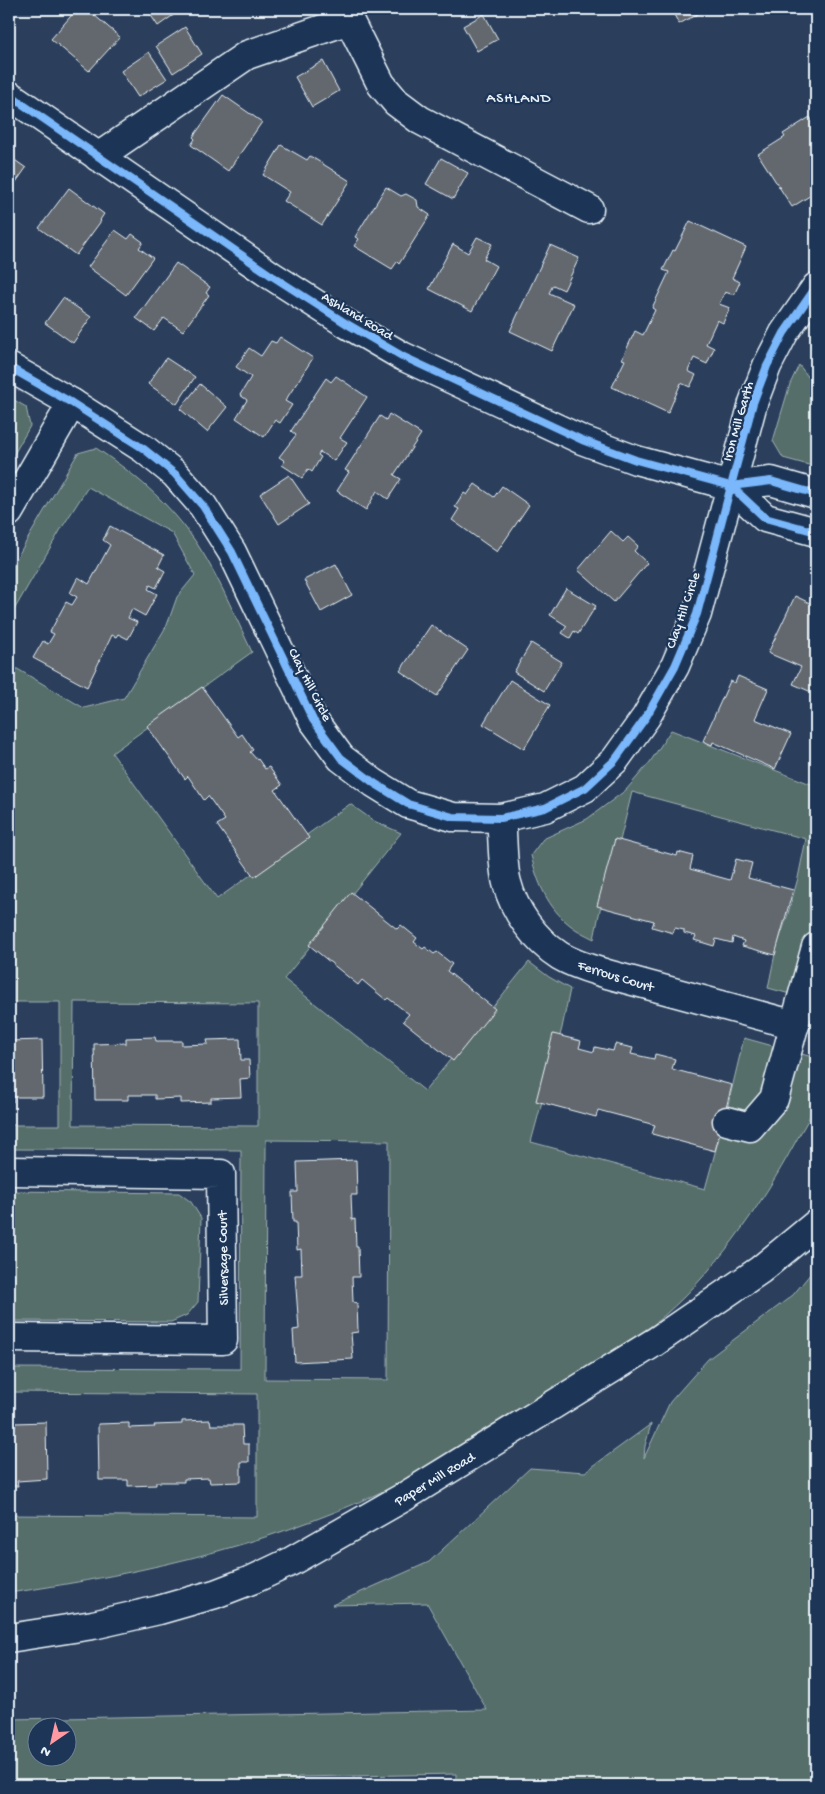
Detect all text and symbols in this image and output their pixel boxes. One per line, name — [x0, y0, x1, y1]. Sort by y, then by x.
district label: ASHLAND — [486, 90, 552, 108]
street label: Ashland Road — [318, 289, 397, 346]
street label: Iron Mill Garth — [720, 379, 759, 464]
street label: Clay Hill Circle — [663, 570, 706, 651]
street label: Clay Hill Circle — [283, 646, 335, 725]
street label: Ferrous Court — [574, 957, 657, 997]
street label: Silversage Court — [215, 1209, 234, 1305]
street label: Paper Mill Road — [391, 1449, 480, 1511]
north arrow — [28, 1716, 78, 1766]
text: N — [38, 1741, 55, 1760]

